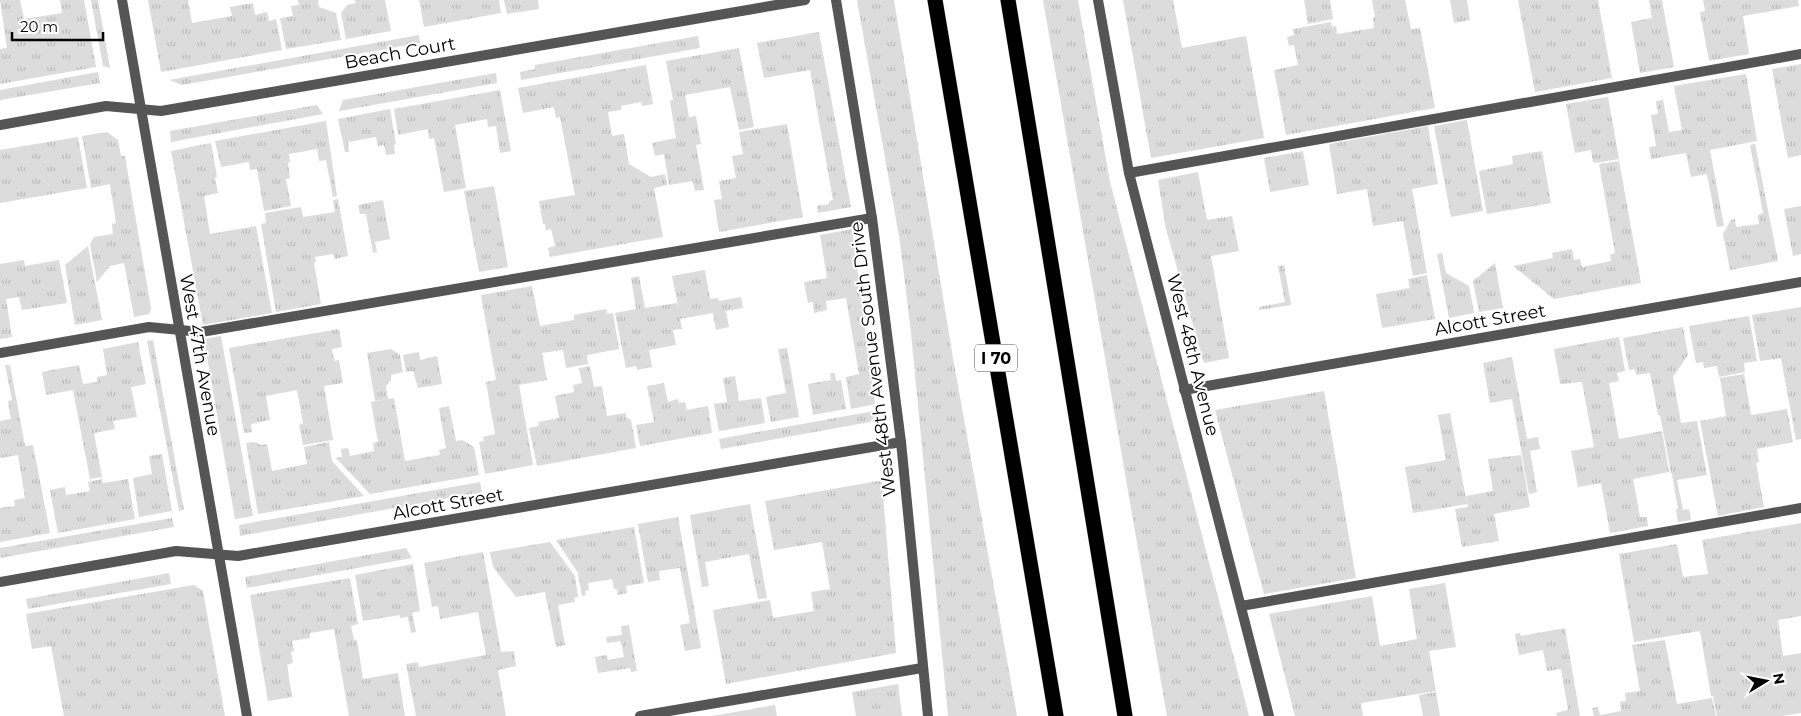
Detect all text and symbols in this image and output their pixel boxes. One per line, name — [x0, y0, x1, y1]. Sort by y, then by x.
scale bar — [12, 10, 104, 42]
text: 20 m — [20, 17, 58, 36]
street label: Beach Court — [343, 32, 457, 74]
street label: West 48th Avenue South Drive — [845, 220, 901, 498]
street label: West 47th Avenue — [175, 272, 225, 438]
street label: West 48th Avenue — [1162, 272, 1224, 438]
street label: Alcott Street — [1433, 299, 1547, 341]
road number: I 70 — [975, 344, 1017, 372]
street label: Alcott Street — [391, 483, 505, 525]
north arrow — [1741, 656, 1791, 706]
text: N — [1769, 672, 1789, 686]

